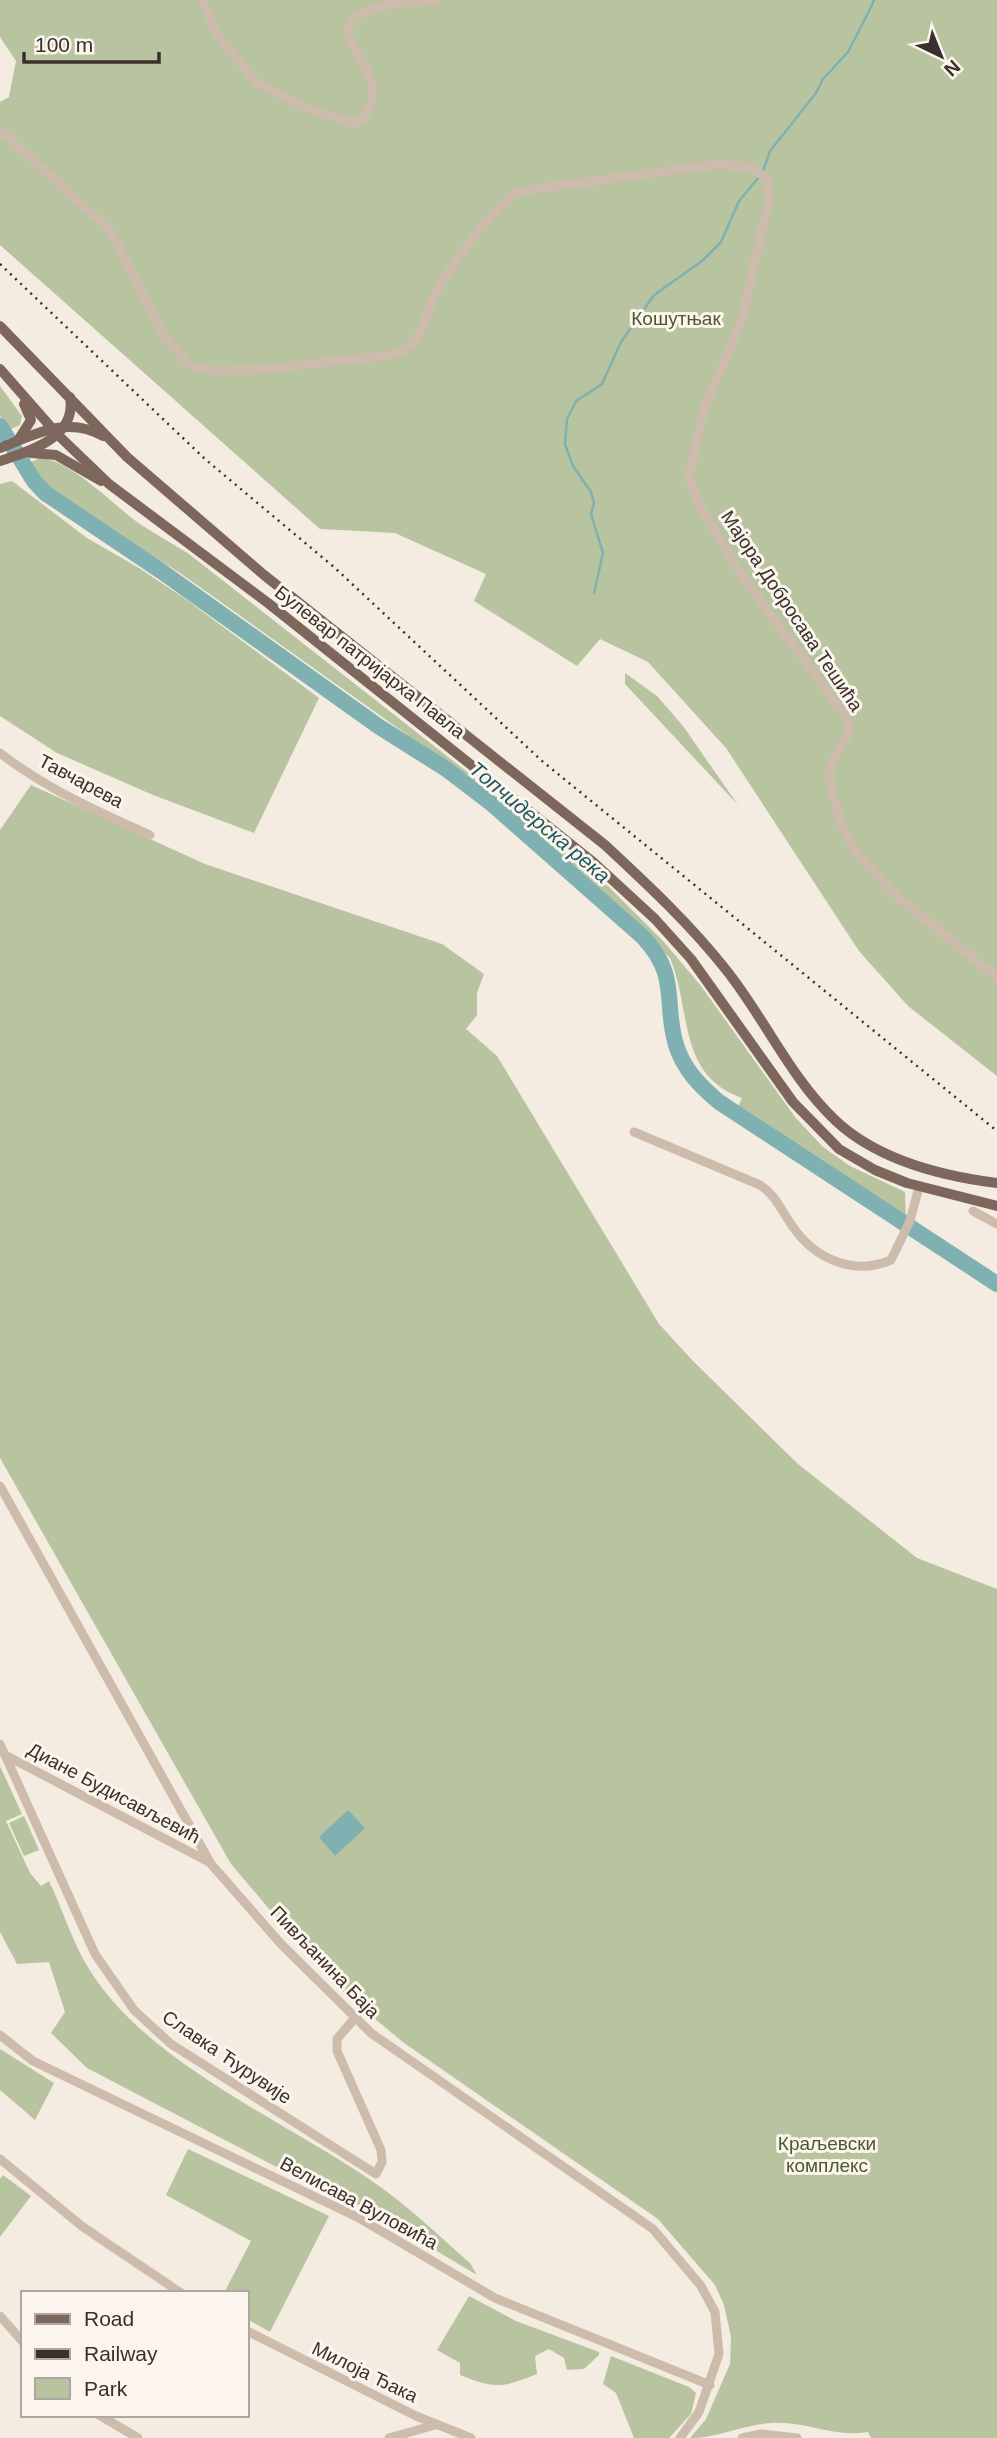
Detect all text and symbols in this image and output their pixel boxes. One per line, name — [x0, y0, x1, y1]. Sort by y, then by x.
scale bar — [24, 21, 159, 65]
north arrow — [906, 21, 976, 91]
text: 100 m — [35, 33, 93, 56]
text: N — [940, 56, 964, 80]
park label: Кошутњак — [631, 308, 721, 329]
street label: Мајора Добросава Тешића — [717, 507, 867, 716]
street label: Булевар патријарха Павла — [271, 581, 469, 743]
street label: Тавчарева — [35, 750, 127, 812]
water label: Топчидерска река — [465, 757, 615, 887]
street label: Диане Будисављевић — [24, 1739, 204, 1847]
street label: Пивљанина Баја — [266, 1902, 384, 2023]
street label: Славка Ћурувије — [159, 2006, 295, 2108]
park label: Краљевски комплекс — [778, 2133, 876, 2176]
street label: Велисава Вуловића — [277, 2153, 442, 2254]
legend — [21, 2291, 248, 2417]
text: Road — [84, 2307, 134, 2330]
street label: Милоја Ђака — [309, 2337, 422, 2407]
text: Railway — [84, 2342, 158, 2365]
text: Park — [84, 2377, 128, 2400]

